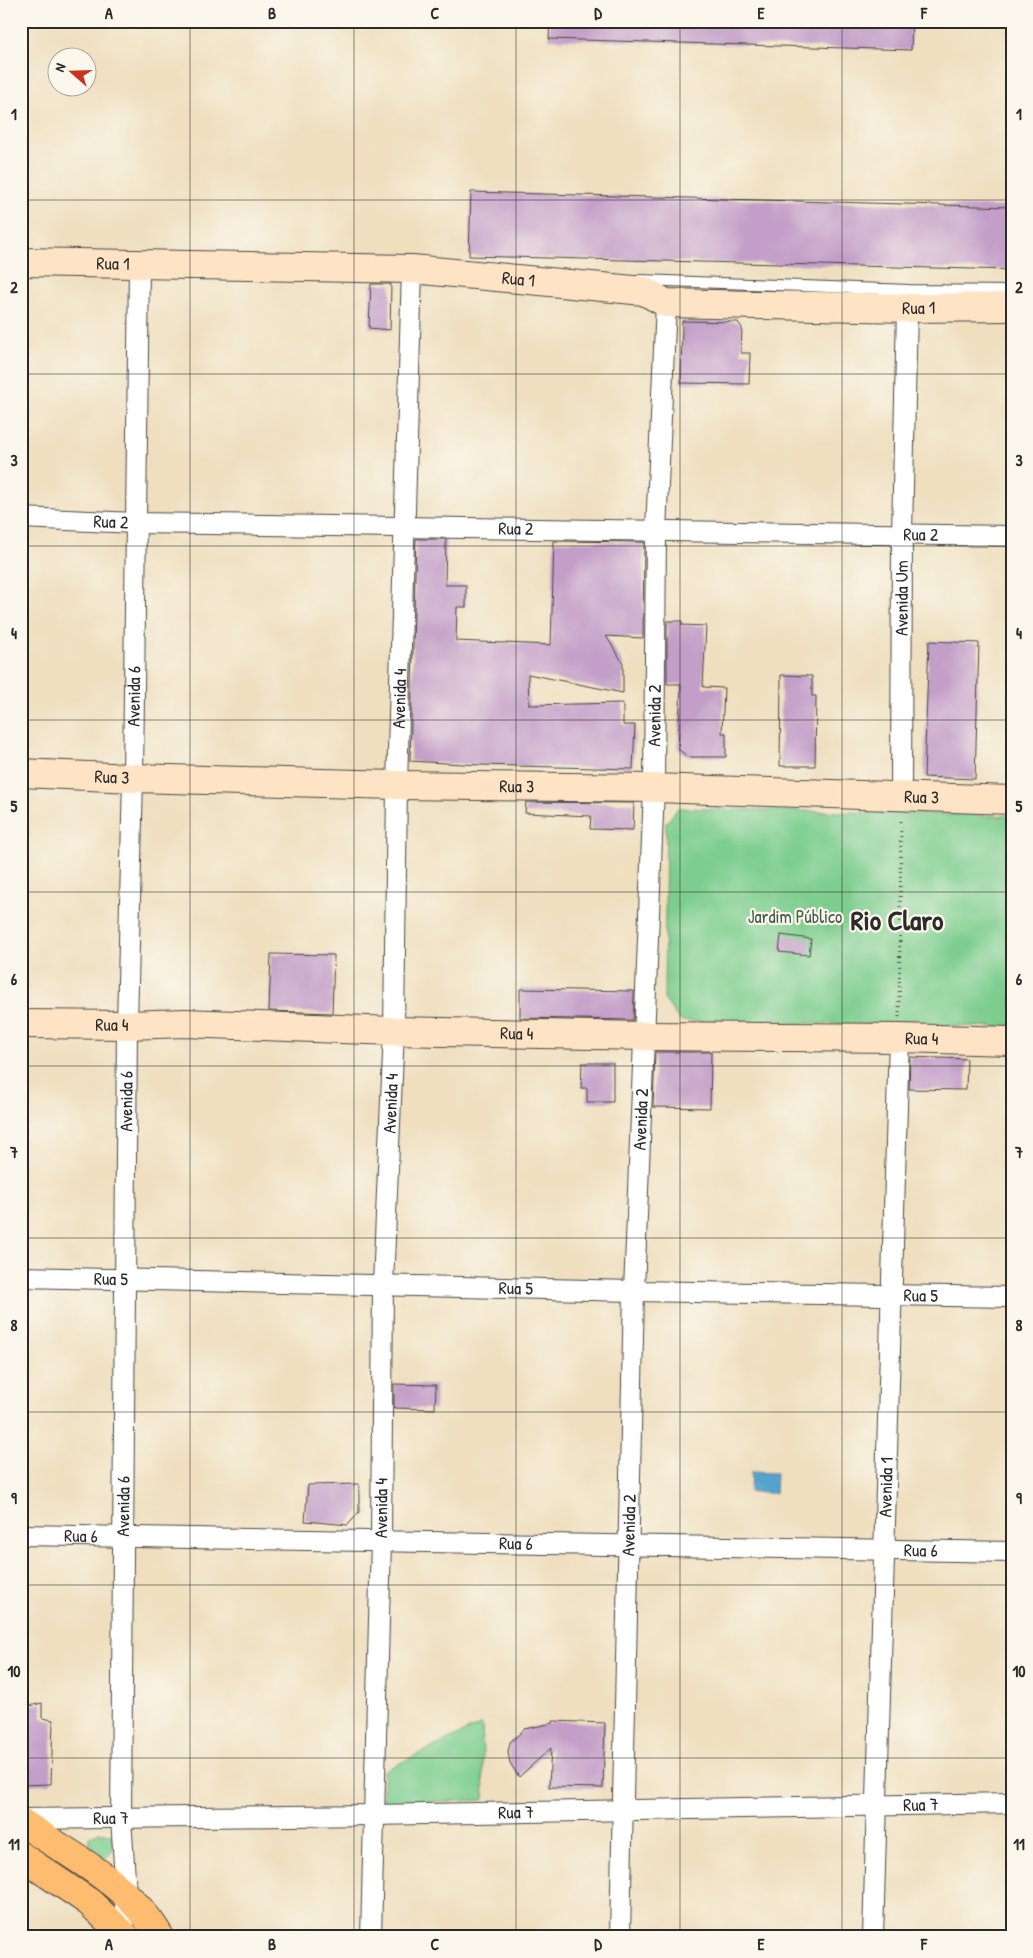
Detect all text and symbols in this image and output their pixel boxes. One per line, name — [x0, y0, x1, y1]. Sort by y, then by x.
text: A — [105, 2, 113, 24]
text: B — [268, 2, 276, 24]
text: C — [431, 2, 440, 24]
text: D — [594, 2, 602, 24]
text: E — [757, 2, 765, 24]
text: F — [920, 2, 928, 24]
north arrow — [48, 48, 98, 98]
text: N — [49, 60, 70, 74]
text: 1 — [11, 103, 17, 125]
text: 1 — [1016, 103, 1022, 125]
street label: Rua 1 — [96, 250, 130, 276]
street label: Rua 1 — [501, 265, 536, 293]
text: 2 — [10, 276, 18, 298]
text: 2 — [1015, 276, 1023, 298]
street label: Rua 1 — [902, 295, 935, 320]
text: 3 — [10, 449, 18, 471]
text: 3 — [1015, 449, 1023, 471]
street label: Rua 2 — [93, 508, 130, 535]
street label: Rua 2 — [498, 515, 534, 541]
street label: Rua 2 — [903, 521, 939, 547]
street label: Avenida Um — [889, 560, 914, 636]
text: 4 — [11, 622, 17, 644]
text: 4 — [1016, 622, 1022, 644]
street label: Avenida 6 — [121, 666, 146, 727]
street label: Avenida 4 — [386, 668, 412, 729]
street label: Avenida 2 — [641, 684, 667, 747]
street label: Rua 3 — [94, 763, 130, 790]
street label: Rua 3 — [499, 773, 534, 799]
street label: Rua 3 — [904, 783, 939, 810]
text: 5 — [11, 795, 18, 817]
text: 5 — [1016, 795, 1023, 817]
district label: Rio Claro — [851, 901, 944, 939]
park label: Jardim Público — [748, 904, 842, 929]
text: 6 — [11, 968, 18, 990]
text: 6 — [1016, 968, 1023, 990]
street label: Rua 4 — [95, 1012, 129, 1037]
street label: Rua 4 — [500, 1020, 534, 1046]
street label: Rua 4 — [905, 1025, 939, 1051]
street label: Avenida 6 — [113, 1071, 139, 1132]
street label: Avenida 4 — [377, 1072, 404, 1134]
street label: Avenida 2 — [627, 1087, 654, 1151]
text: 7 — [9, 1141, 18, 1163]
text: 7 — [1014, 1141, 1023, 1163]
street label: Rua 5 — [94, 1266, 129, 1291]
street label: Rua 5 — [498, 1275, 534, 1301]
street label: Rua 5 — [904, 1282, 938, 1308]
text: 8 — [11, 1314, 18, 1336]
text: 8 — [1016, 1314, 1023, 1336]
street label: Avenida 1 — [872, 1457, 899, 1518]
street label: Avenida 6 — [110, 1476, 136, 1537]
street label: Avenida 4 — [368, 1478, 393, 1538]
text: 9 — [11, 1487, 17, 1509]
text: 9 — [1016, 1487, 1022, 1509]
street label: Avenida 2 — [615, 1493, 642, 1556]
street label: Rua 6 — [64, 1523, 98, 1548]
street label: Rua 6 — [499, 1530, 533, 1556]
street label: Rua 6 — [904, 1537, 938, 1563]
text: 10 — [8, 1660, 20, 1682]
text: 10 — [1013, 1660, 1025, 1682]
street label: Rua 7 — [903, 1791, 939, 1817]
street label: Rua 7 — [498, 1799, 534, 1825]
street label: Rua 7 — [93, 1805, 129, 1830]
text: 11 — [8, 1833, 20, 1855]
text: 11 — [1013, 1833, 1025, 1855]
text: A — [105, 1933, 113, 1955]
text: B — [268, 1933, 276, 1955]
text: C — [431, 1933, 440, 1955]
text: D — [594, 1933, 602, 1955]
text: E — [757, 1933, 765, 1955]
text: F — [920, 1933, 928, 1955]

